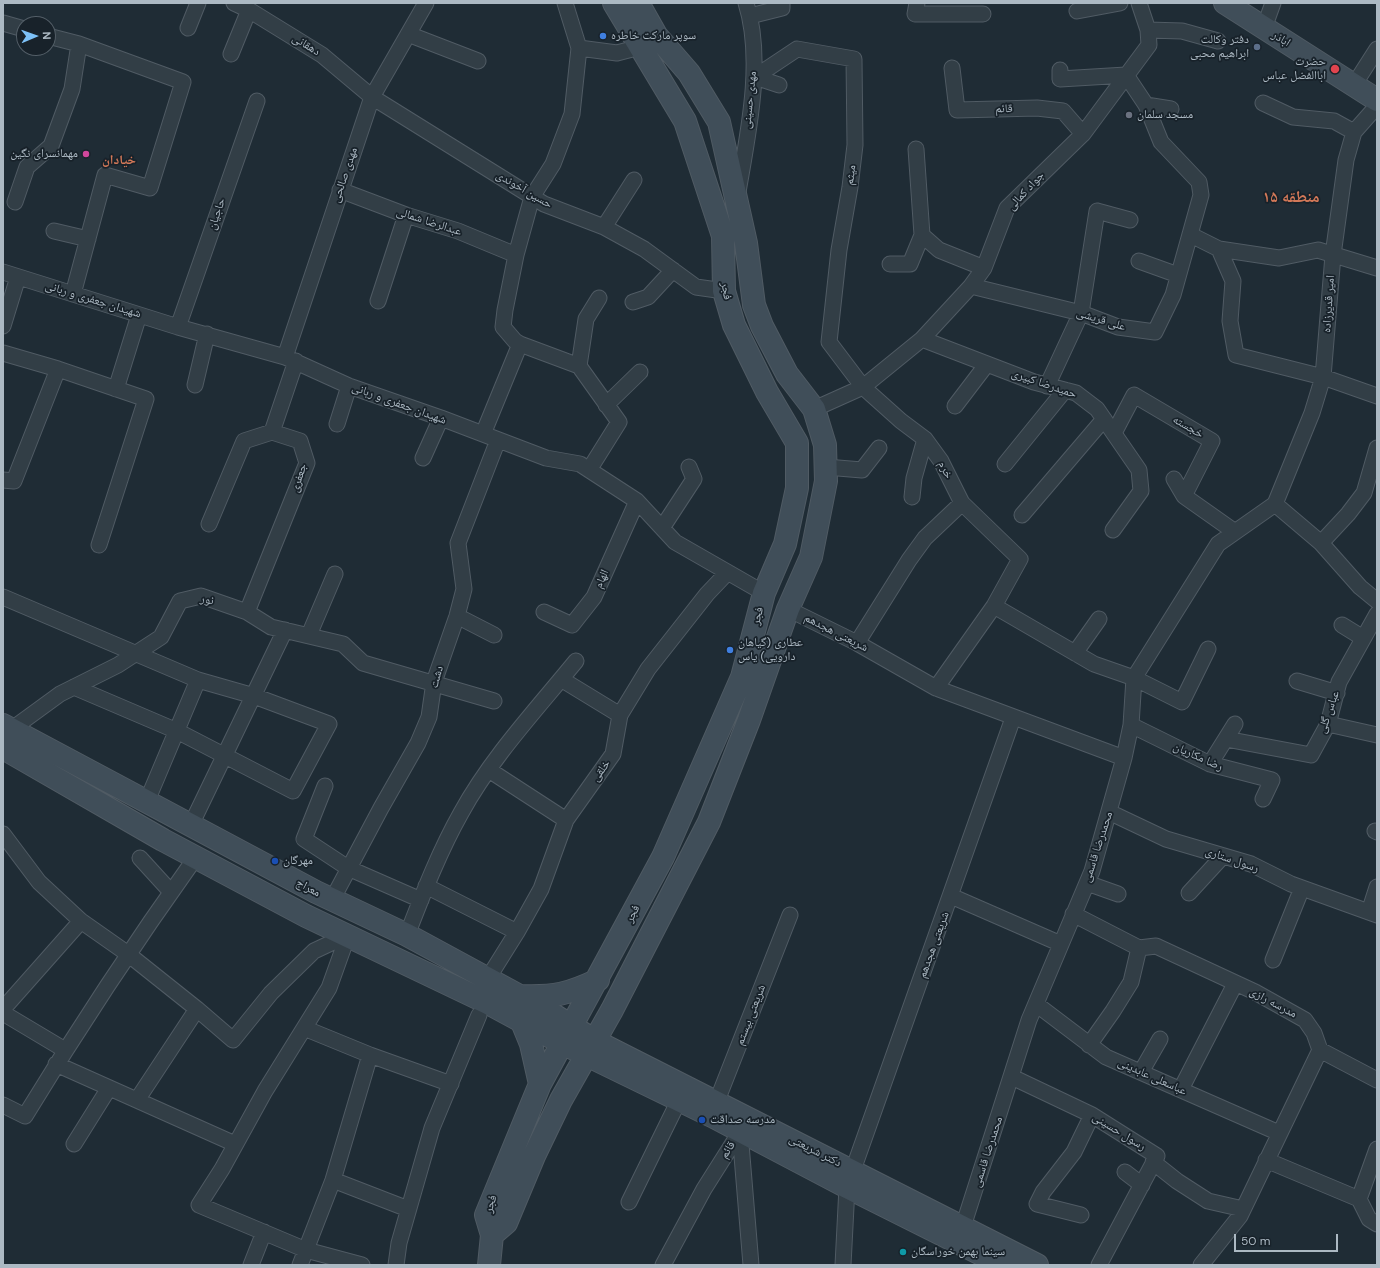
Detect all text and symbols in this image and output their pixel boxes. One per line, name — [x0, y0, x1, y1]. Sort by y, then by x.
north arrow — [16, 16, 56, 56]
street label: اباذر — [1269, 28, 1293, 50]
place label: سوپر مارکت خاطره — [611, 29, 696, 43]
text: N — [40, 31, 54, 40]
street label: دهقانی — [289, 31, 323, 59]
marker: سوپر مارکت خاطره — [598, 31, 608, 41]
place label: دفتر وکالت ابراهیم محبی — [1190, 33, 1249, 61]
marker: دفتر وکالت ابراهیم محبی — [1252, 42, 1262, 52]
place label: حضرت اباالفضل عباس — [1262, 55, 1326, 83]
marker: حضرت اباالفضل عباس — [1329, 63, 1341, 75]
street label: مهدی حسینی — [740, 70, 760, 130]
street label: قائم — [995, 102, 1013, 116]
place label: مسجد سلمان — [1137, 108, 1193, 122]
marker: مسجد سلمان — [1124, 110, 1134, 120]
street label: مهدی صالحی — [329, 145, 361, 205]
place label: مهمانسرای نگین — [10, 147, 78, 161]
marker: مهمانسرای نگین — [81, 149, 91, 159]
district label: خیادان — [102, 153, 136, 169]
street label: میثم — [843, 164, 859, 186]
street label: حسین آخوندی — [493, 168, 555, 212]
street label: جواد کمالی — [1004, 169, 1048, 213]
district label: منطقه ۱۵ — [1263, 188, 1319, 208]
street label: حاجیان — [205, 196, 229, 232]
street label: عبدالرضا شمالی — [395, 205, 463, 239]
street label: امیر قدیرزاده — [1320, 275, 1338, 333]
street label: شهیدان جعفری و ربانی — [43, 279, 143, 321]
street label: فجر — [717, 281, 735, 301]
street label: علی قریشی — [1075, 306, 1127, 334]
street label: حمیدرضا کبیری — [1010, 366, 1078, 402]
street label: شهیدان جعفری و ربانی — [350, 380, 448, 428]
street label: خجسته — [1170, 412, 1206, 442]
street label: خرم — [934, 459, 956, 481]
street label: جعفری — [288, 462, 310, 494]
street label: الهام — [592, 567, 612, 591]
street label: نور — [199, 592, 215, 608]
street label: فجر — [749, 606, 767, 626]
street label: شریعتی هجدهم — [802, 611, 870, 655]
place label: عطاری (گیاهان دارویی) یاس — [738, 636, 803, 664]
marker: عطاری (گیاهان دارویی) یاس — [725, 645, 735, 655]
street label: دشت — [427, 664, 447, 690]
street label: عباس گلی — [1315, 689, 1343, 735]
street label: رضا مکاریان — [1171, 740, 1225, 774]
street label: خلقی — [588, 757, 614, 785]
street label: محمدرضا قاسمی — [1080, 810, 1116, 884]
street label: رسول ستاری — [1203, 844, 1261, 876]
place label: مهرگان — [283, 854, 313, 868]
marker: مهرگان — [270, 856, 280, 866]
street label: معراج — [293, 876, 323, 900]
street label: فجر — [622, 903, 644, 925]
street label: شریعتی هجدهم — [915, 910, 953, 980]
street label: شریعتی بیستم — [733, 983, 769, 1047]
street label: مدرسه رازی — [1247, 984, 1299, 1022]
street label: عباسعلی عابدینی — [1115, 1055, 1189, 1099]
street label: رسول حسینی — [1090, 1110, 1148, 1154]
place label: مدرسه صداقت — [710, 1113, 775, 1127]
marker: مدرسه صداقت — [697, 1115, 707, 1125]
street label: محمدرضا قاسمی — [970, 1115, 1006, 1189]
street label: دکتر شریعتی — [786, 1132, 844, 1170]
street label: قائم — [717, 1139, 739, 1161]
street label: فجر — [482, 1193, 500, 1215]
scale bar — [1236, 1226, 1340, 1252]
text: 50 m — [1241, 1233, 1270, 1249]
place label: سینما بهمن خوراسگان — [911, 1245, 1005, 1259]
marker: سینما بهمن خوراسگان — [898, 1247, 908, 1257]

